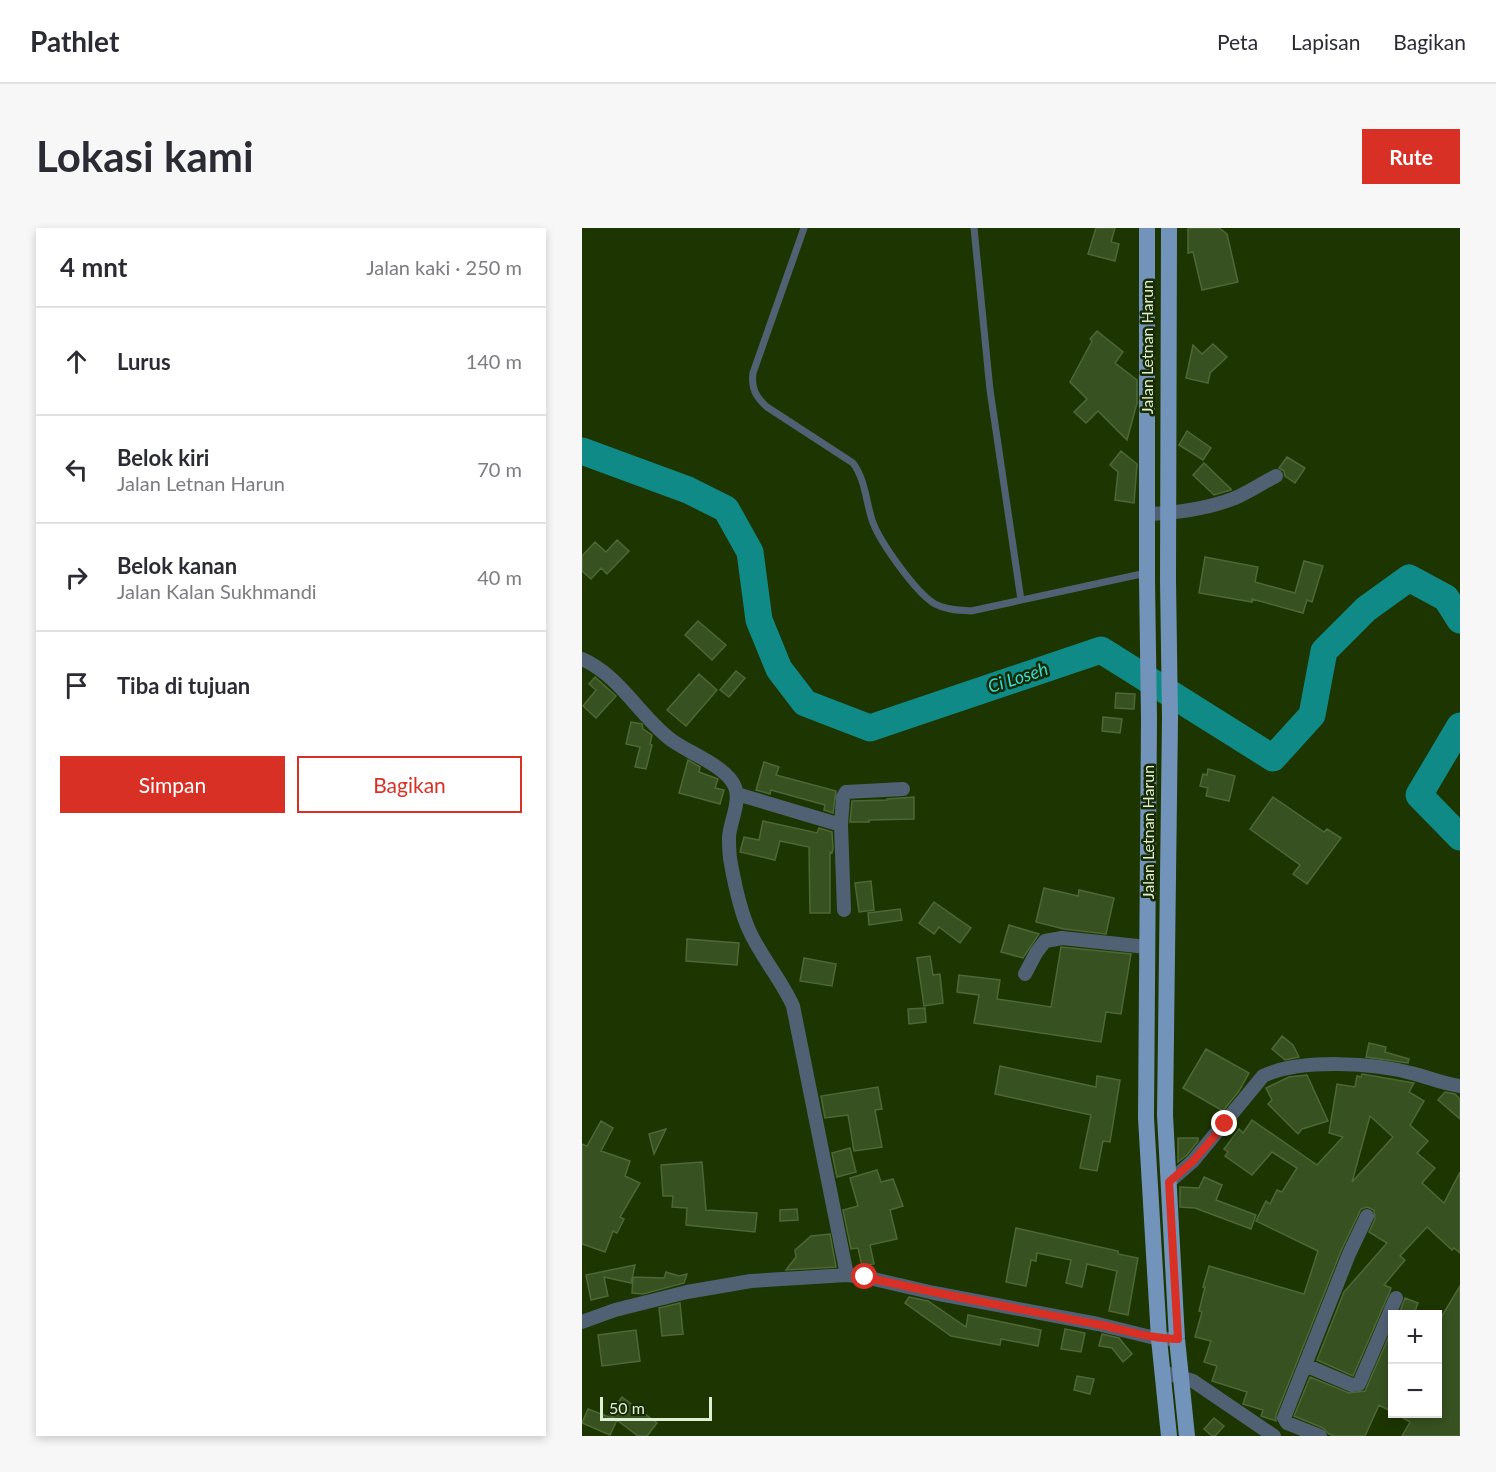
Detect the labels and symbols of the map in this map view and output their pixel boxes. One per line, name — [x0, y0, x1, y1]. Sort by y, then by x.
street label: Jalan Letnan Harun — [1137, 280, 1156, 414]
water label: Ci Loseh — [985, 657, 1051, 697]
street label: Jalan Letnan Harun — [1138, 765, 1157, 899]
route end — [1211, 1110, 1237, 1136]
route start — [851, 1263, 877, 1289]
scale bar — [600, 1394, 712, 1422]

